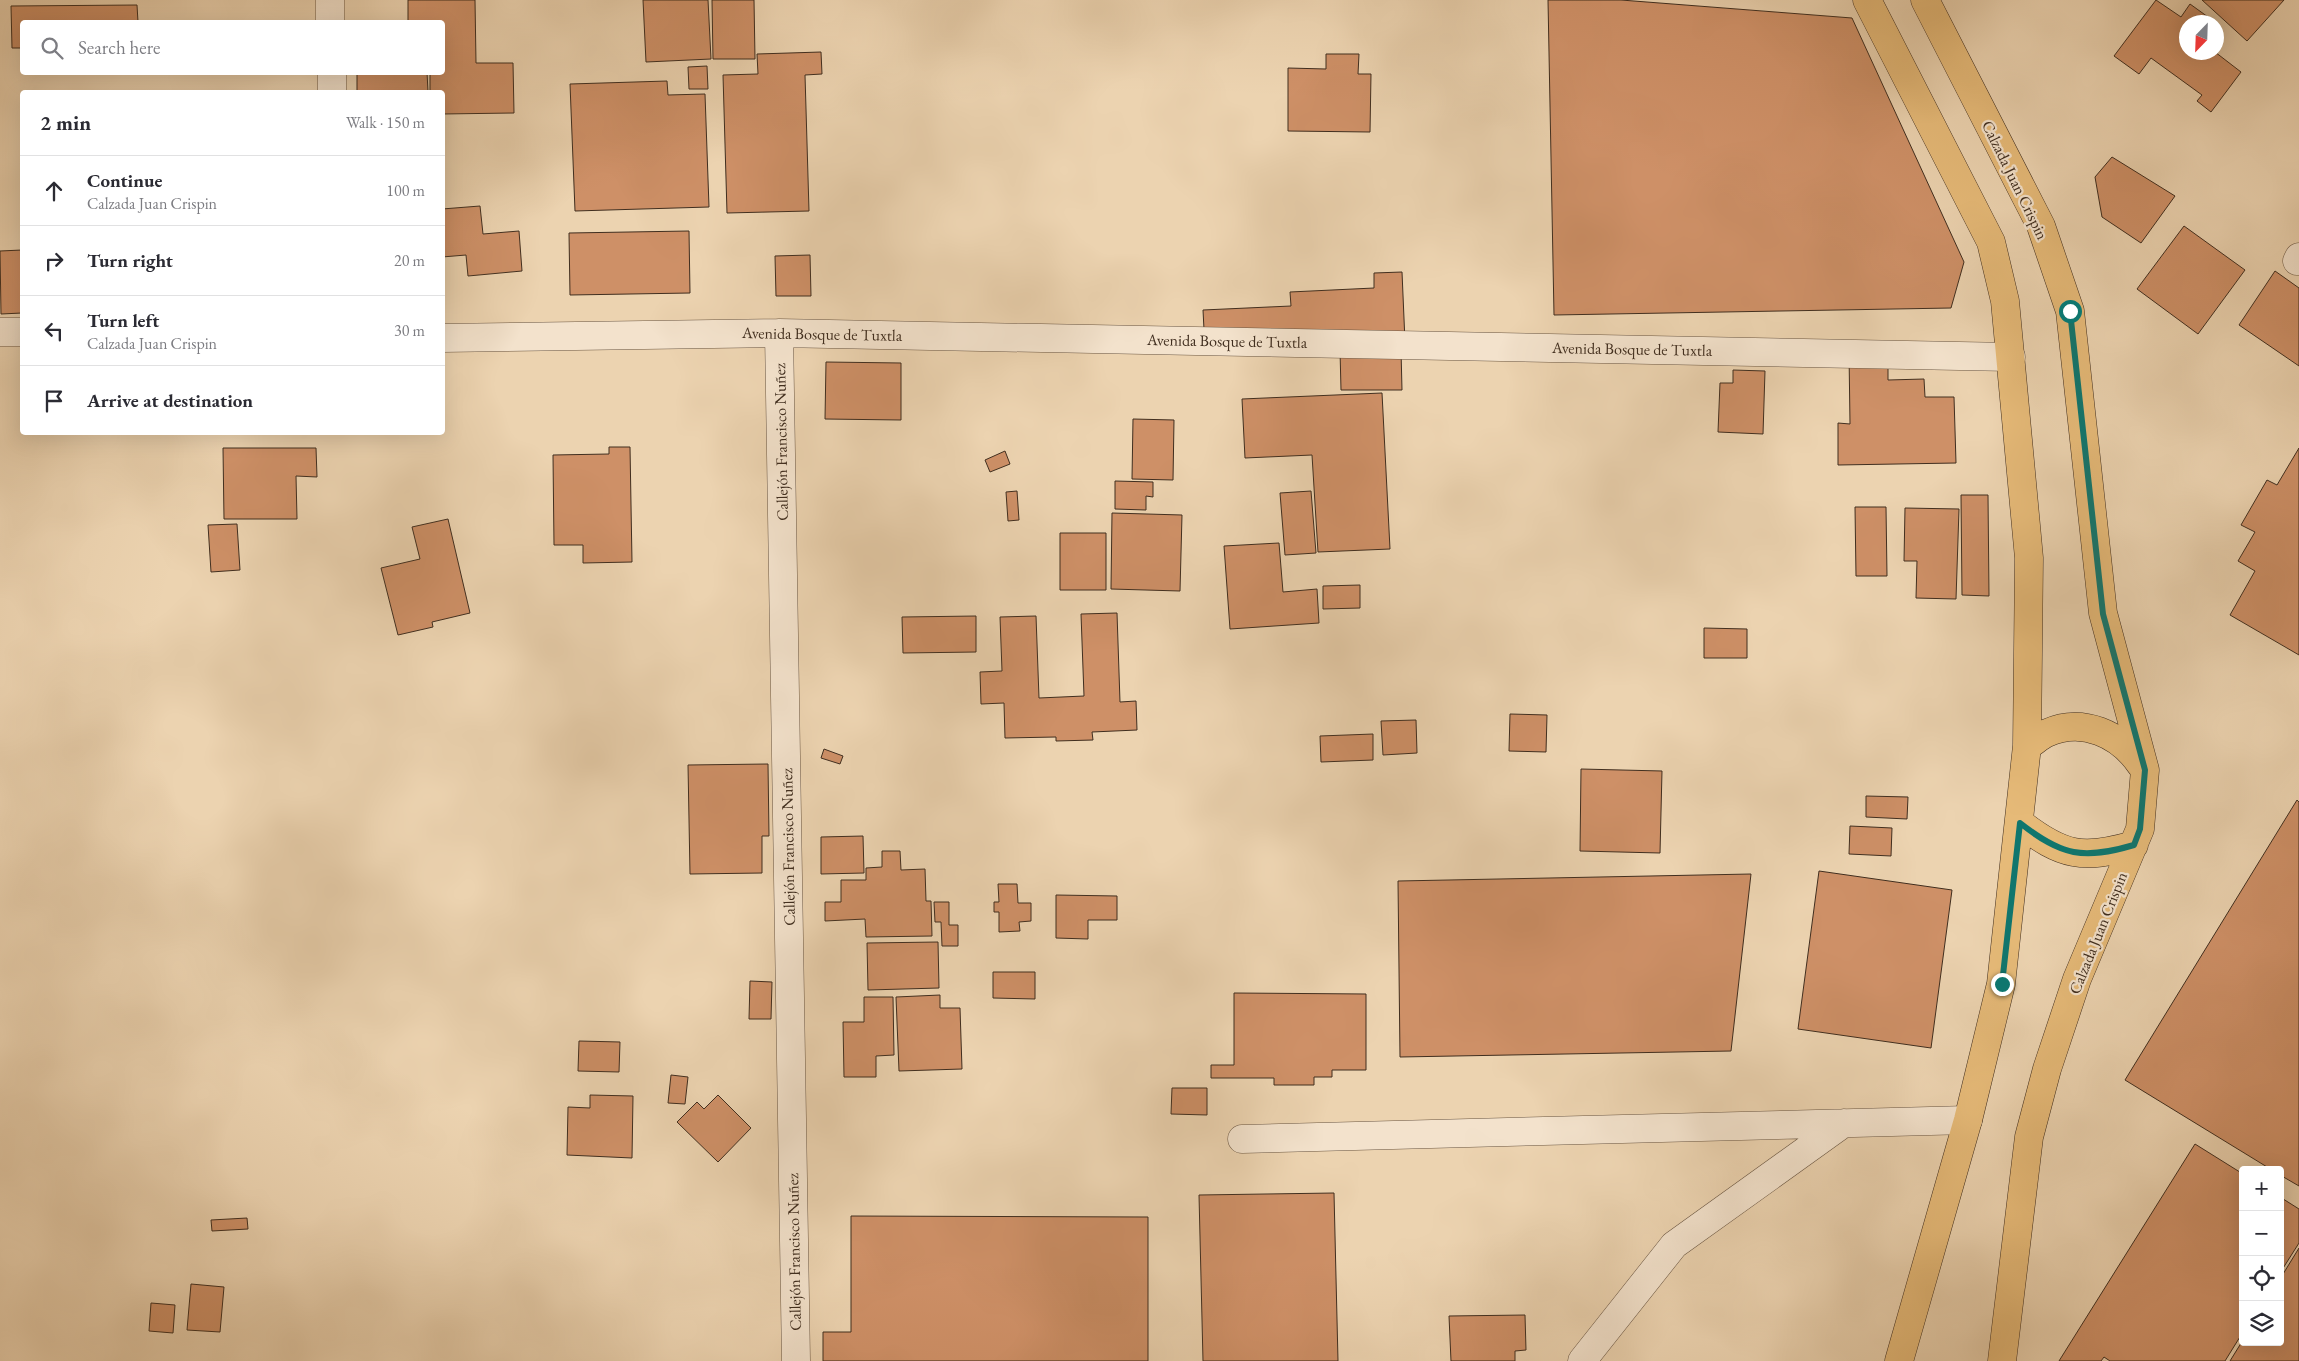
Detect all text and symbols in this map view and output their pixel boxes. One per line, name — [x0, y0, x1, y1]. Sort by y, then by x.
north arrow — [2179, 15, 2224, 60]
search box — [20, 20, 445, 75]
icon: search — [38, 34, 66, 62]
text: Search here — [78, 35, 160, 60]
text: 2 min — [40, 109, 91, 136]
text: Walk · 150 m — [346, 112, 425, 133]
street label: Calzada Juan Crispin — [1977, 117, 2053, 244]
text: Continue — [87, 168, 162, 193]
icon: ahead — [40, 177, 68, 205]
text: 100 m — [386, 180, 425, 201]
text: Calzada Juan Crispin — [87, 193, 217, 214]
icon: right — [40, 247, 68, 275]
text: Turn right — [87, 248, 173, 273]
text: 20 m — [394, 250, 425, 271]
route start — [2059, 300, 2082, 323]
text: Turn left — [87, 308, 159, 333]
icon: left — [40, 317, 68, 345]
text: 30 m — [394, 320, 425, 341]
street label: Avenida Bosque de Tuxtla — [741, 322, 903, 346]
street label: Avenida Bosque de Tuxtla — [1146, 329, 1308, 353]
text: Calzada Juan Crispin — [87, 333, 217, 354]
street label: Avenida Bosque de Tuxtla — [1551, 337, 1713, 361]
street label: Callejón Francisco Nuñez — [769, 363, 793, 521]
icon: arrive — [40, 387, 68, 415]
text: Arrive at destination — [87, 388, 253, 413]
street label: Callejón Francisco Nuñez — [776, 768, 800, 926]
street label: Calzada Juan Crispin — [2064, 868, 2132, 997]
route end — [1991, 973, 2014, 996]
map controls — [2239, 1166, 2284, 1346]
button: + — [2239, 1166, 2284, 1211]
street label: Callejón Francisco Nuñez — [782, 1173, 806, 1331]
button: − — [2239, 1211, 2284, 1256]
button: locate — [2239, 1256, 2284, 1301]
button: layers — [2239, 1301, 2284, 1346]

